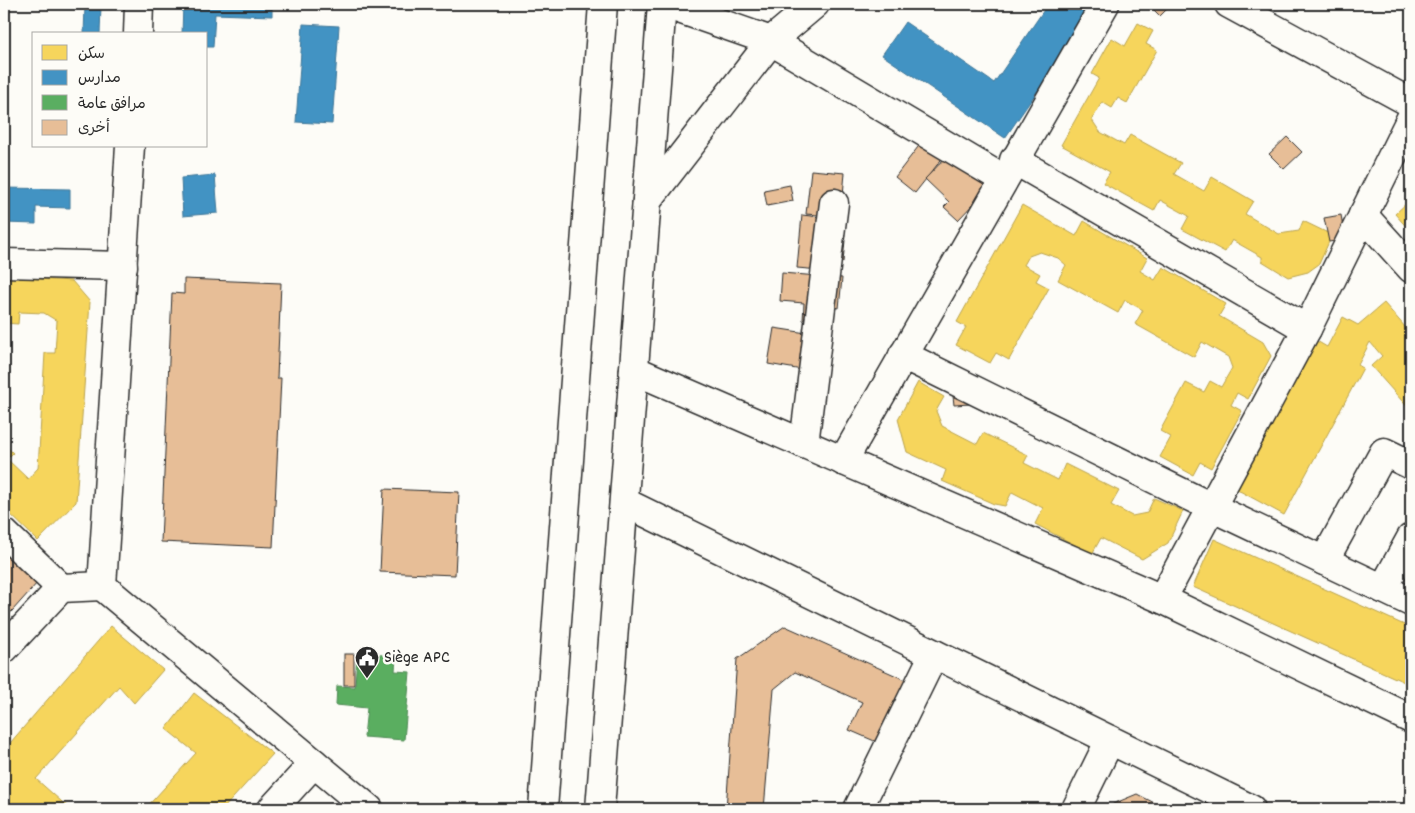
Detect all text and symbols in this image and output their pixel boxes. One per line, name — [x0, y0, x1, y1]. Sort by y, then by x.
legend — [32, 32, 208, 148]
text: سكن — [78, 44, 105, 66]
text: مدارس — [78, 68, 121, 90]
text: مرافق عامة — [78, 94, 146, 116]
text: أخرى — [78, 118, 110, 140]
public building icon: Siège APC — [354, 645, 380, 679]
place label: Siège APC — [384, 646, 450, 671]

